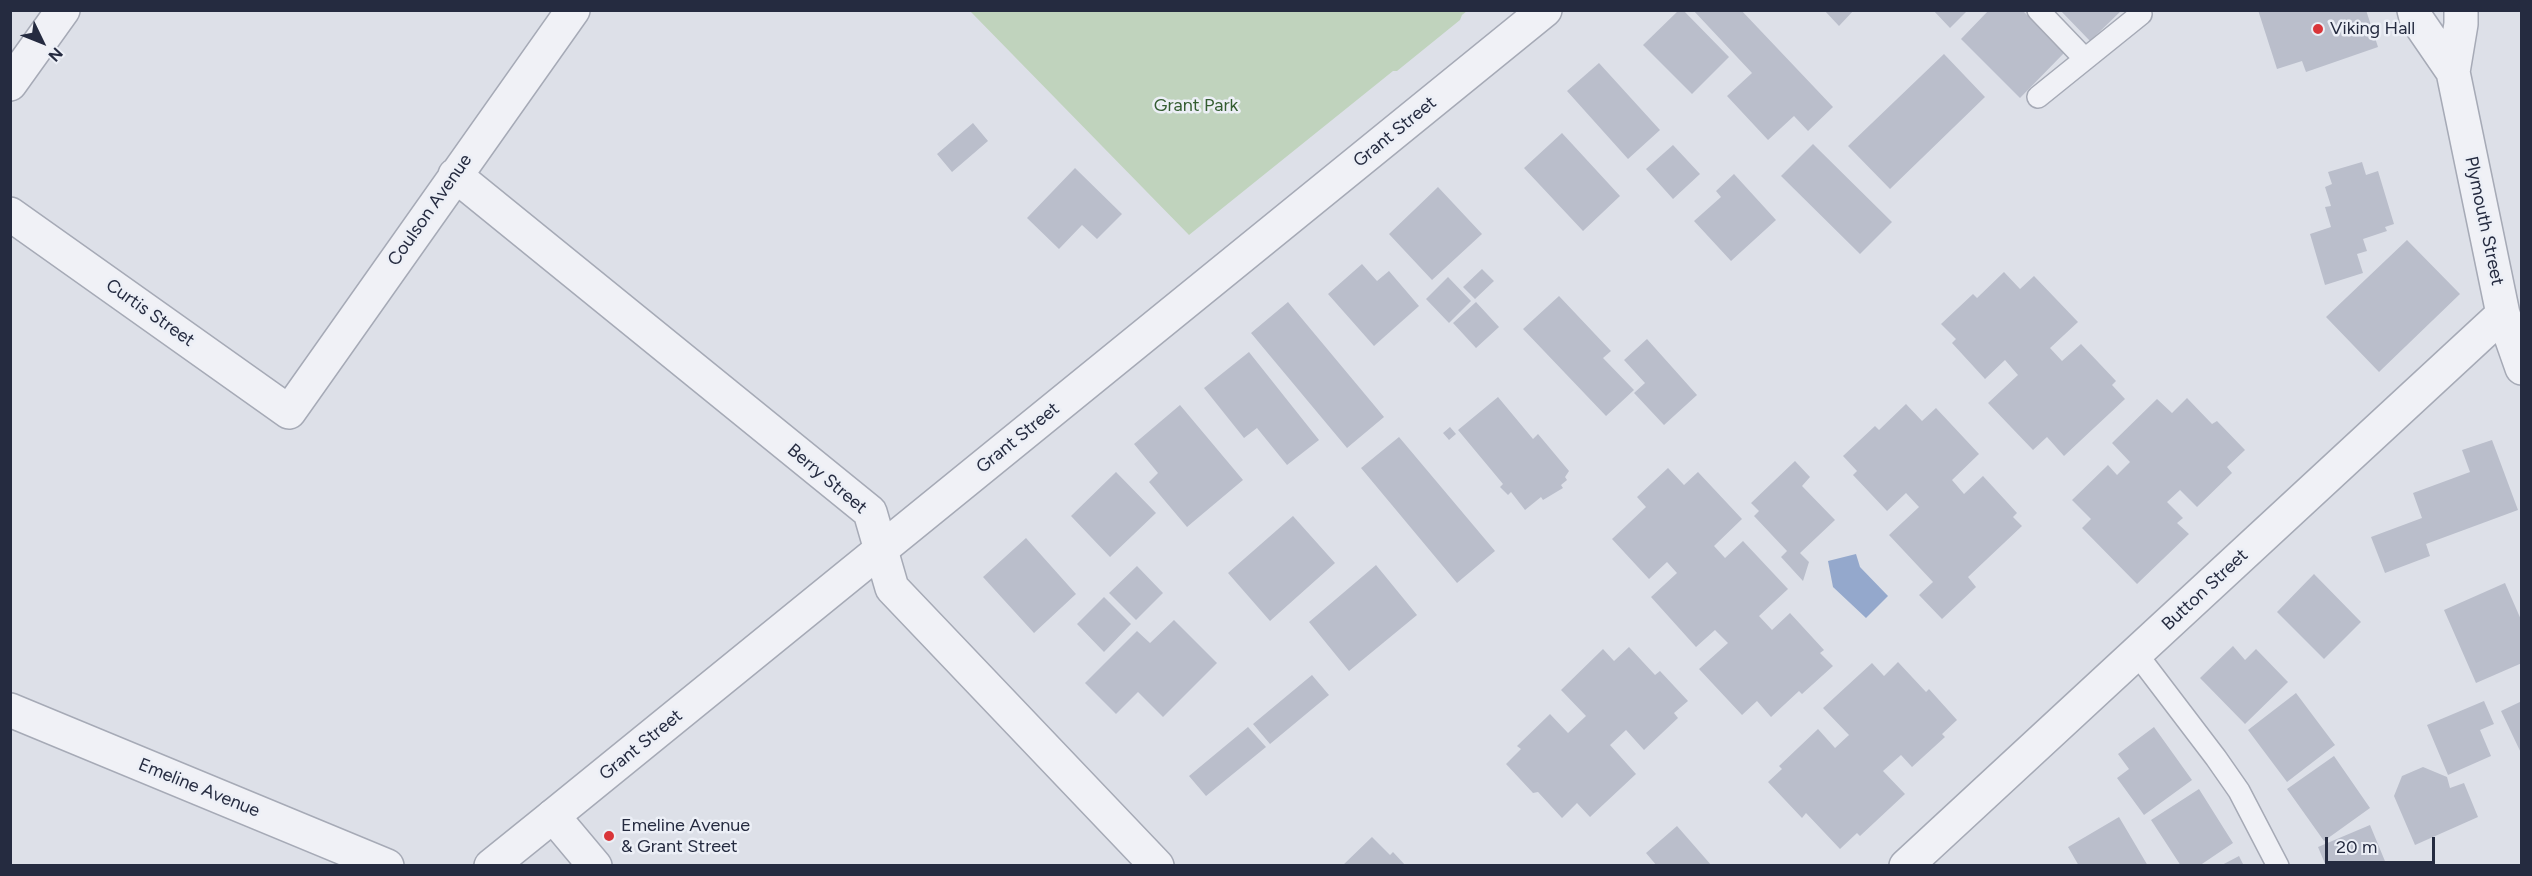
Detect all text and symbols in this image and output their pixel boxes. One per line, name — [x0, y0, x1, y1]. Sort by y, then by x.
north arrow — [12, 12, 72, 72]
place label: Viking Hall — [2330, 18, 2415, 40]
marker: Viking Hall — [2311, 22, 2325, 36]
text: N — [44, 44, 67, 66]
street label: Grant Street — [1349, 92, 1441, 172]
park label: Grant Park — [1154, 95, 1238, 117]
street label: Coulson Avenue — [383, 150, 477, 270]
street label: Plymouth Street — [2460, 155, 2508, 287]
street label: Curtis Street — [101, 275, 199, 351]
street label: Grant Street — [972, 398, 1064, 478]
street label: Berry Street — [783, 439, 871, 519]
street label: Button Street — [2157, 545, 2253, 635]
street label: Grant Street — [595, 705, 687, 785]
street label: Emeline Avenue — [135, 754, 263, 822]
place label: Emeline Avenue & Grant Street — [621, 815, 750, 858]
scale bar — [2328, 825, 2438, 863]
marker: Emeline Avenue & Grant Street — [602, 829, 616, 843]
text: 20 m — [2336, 836, 2377, 858]

